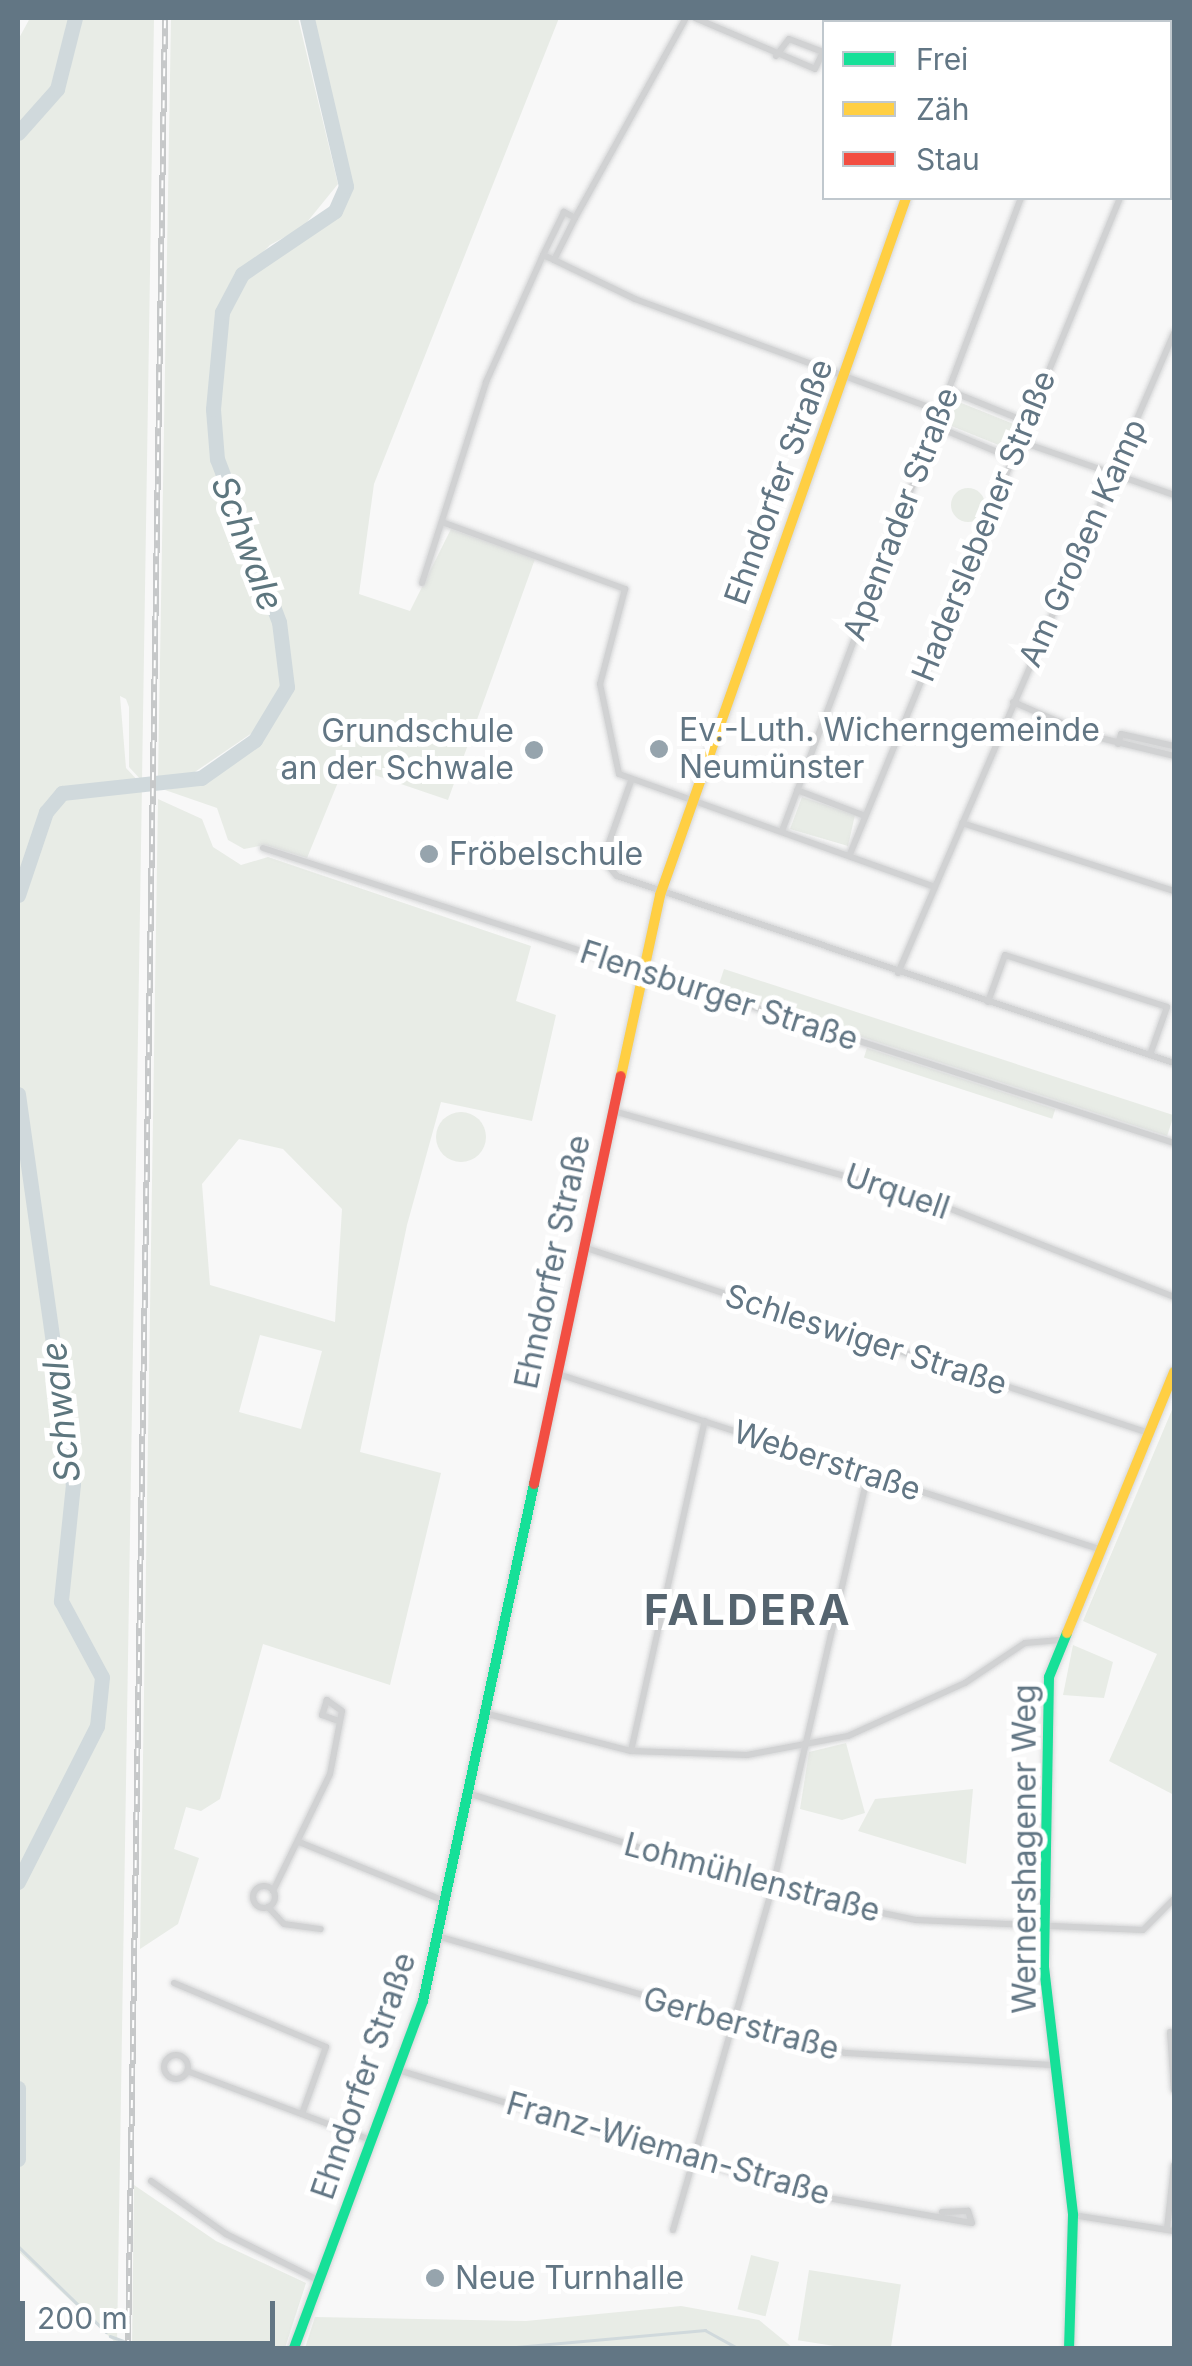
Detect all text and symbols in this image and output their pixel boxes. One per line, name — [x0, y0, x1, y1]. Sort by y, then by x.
legend — [822, 20, 1172, 200]
text: Frei — [916, 41, 968, 77]
text: Zäh — [916, 91, 969, 127]
text: Stau — [916, 141, 980, 177]
street label: Ehndorfer Straße — [717, 354, 841, 610]
street label: Haderslebener Straße — [904, 365, 1064, 687]
street label: Apenrader Straße — [835, 382, 967, 646]
street label: Am Großen Kamp — [1011, 413, 1155, 673]
water label: Schwale — [203, 470, 293, 616]
place label: Ev.-Luth. Wicherngemeinde Neumünster — [679, 712, 1100, 787]
place label: Grundschule an der Schwale — [281, 713, 514, 788]
marker: Ev.-Luth. Wicherngemeinde Neumünster — [648, 738, 670, 760]
marker: Grundschule an der Schwale — [523, 739, 545, 761]
place label: Fröbelschule — [449, 835, 643, 873]
marker: Fröbelschule — [418, 843, 440, 865]
street label: Flensburger Straße — [575, 933, 863, 1059]
street label: Ehndorfer Straße — [507, 1132, 599, 1392]
street label: Urquell — [840, 1156, 954, 1228]
street label: Schleswiger Straße — [720, 1276, 1012, 1404]
water label: Schwale — [32, 1340, 88, 1484]
street label: Weberstraße — [729, 1413, 925, 1509]
district label: FALDERA — [644, 1585, 852, 1635]
street label: Wernershagener Weg — [1006, 1684, 1044, 2014]
street label: Lohmühlenstraße — [620, 1825, 884, 1931]
street label: Ehndorfer Straße — [304, 1948, 424, 2204]
street label: Gerberstraße — [639, 1979, 843, 2069]
street label: Franz-Wieman-Straße — [502, 2084, 834, 2214]
place label: Neue Turnhalle — [455, 2259, 684, 2297]
marker: Neue Turnhalle — [424, 2267, 446, 2289]
scale bar — [25, 2281, 280, 2343]
text: 200 m — [37, 2300, 128, 2336]

